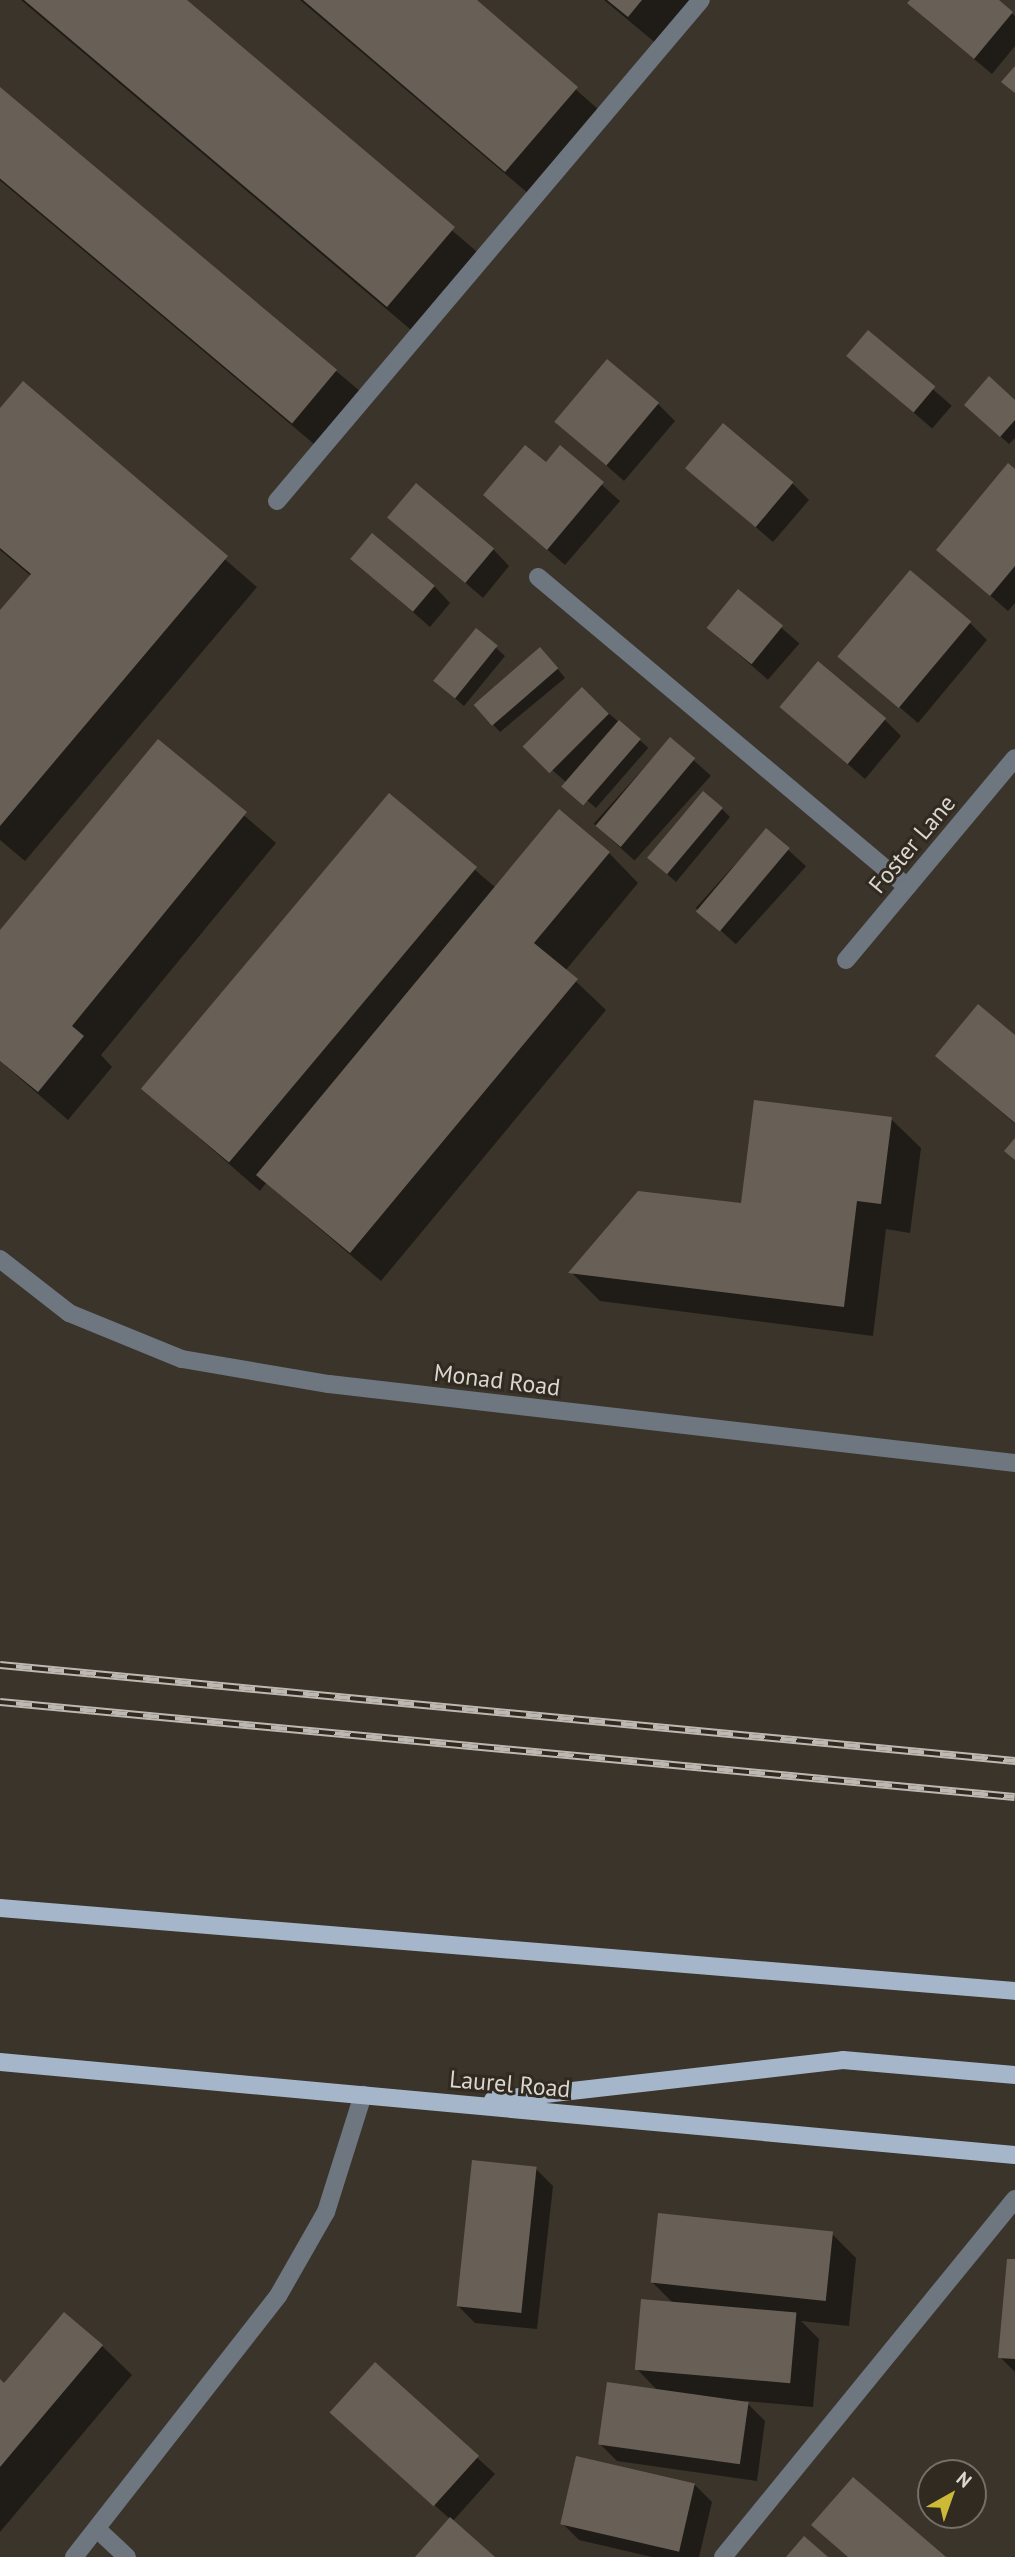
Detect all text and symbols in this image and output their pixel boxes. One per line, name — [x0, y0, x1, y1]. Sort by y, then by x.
street label: Foster Lane — [863, 789, 961, 899]
street label: Monad Road — [432, 1358, 562, 1402]
street label: Laurel Road — [448, 2064, 572, 2104]
north arrow — [917, 2459, 987, 2529]
text: N — [952, 2466, 977, 2493]

